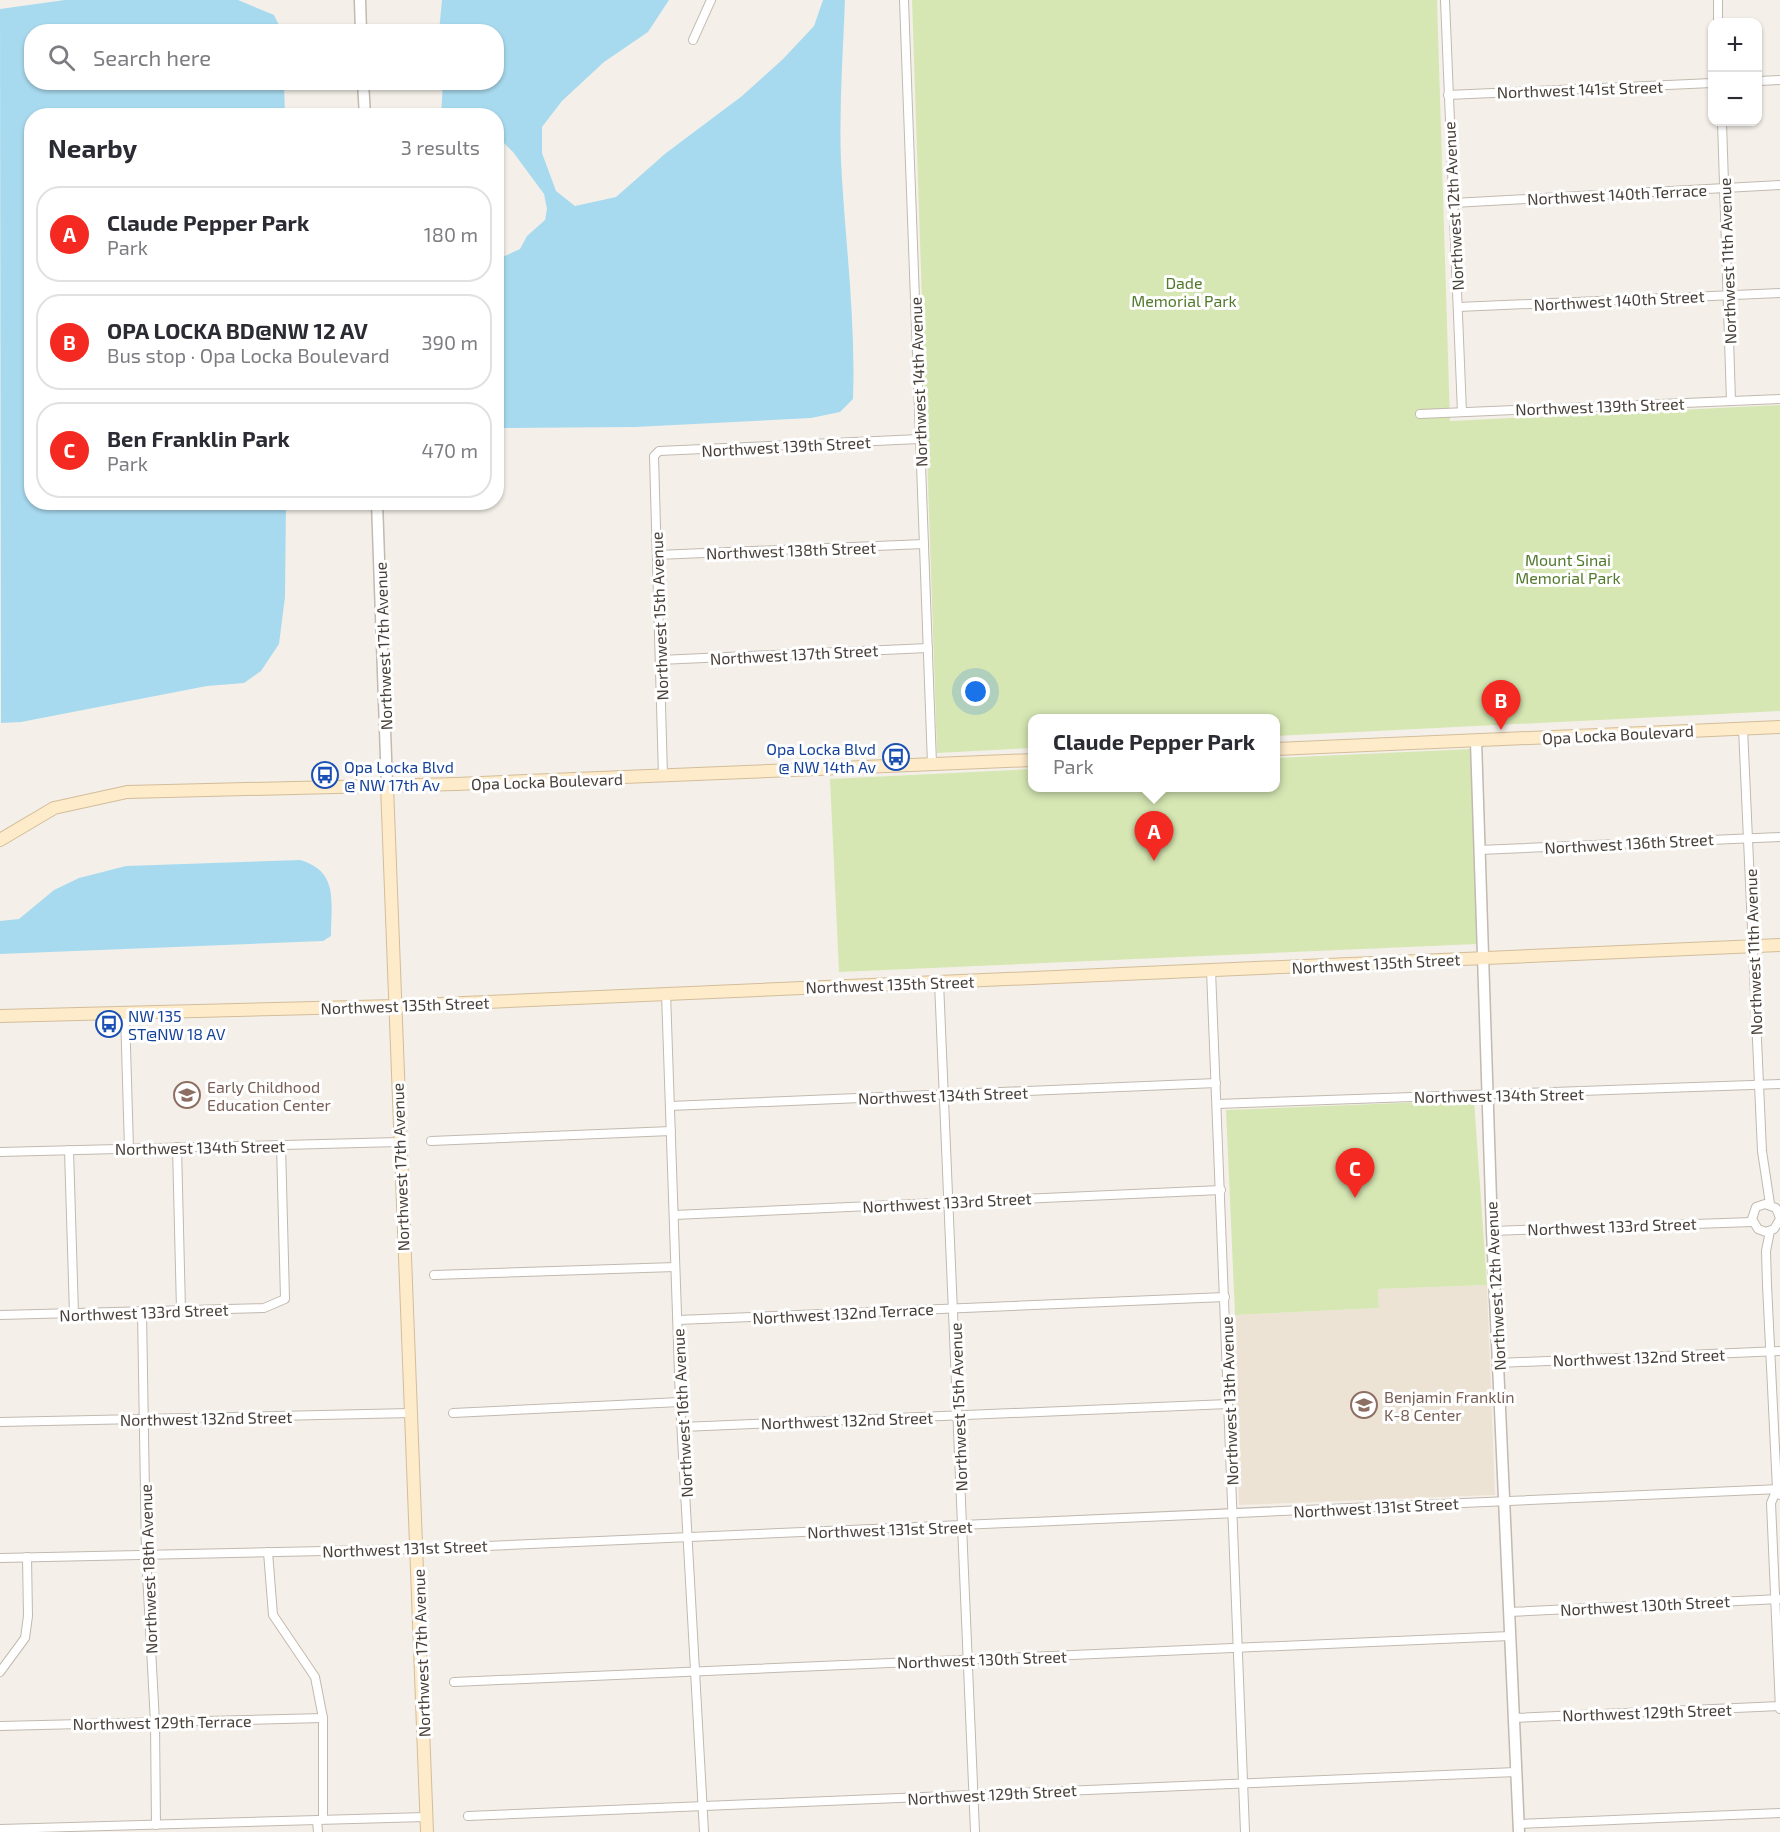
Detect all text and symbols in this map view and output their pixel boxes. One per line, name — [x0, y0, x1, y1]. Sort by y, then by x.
map controls — [1708, 18, 1762, 126]
button: + — [1708, 18, 1762, 72]
search box — [24, 24, 504, 90]
icon: search — [45, 41, 78, 74]
text: Search here — [93, 44, 211, 70]
button: − — [1708, 72, 1762, 126]
street label: Northwest 141st Street — [1496, 77, 1664, 101]
street label: Northwest 12th Avenue — [1439, 121, 1467, 291]
text: Nearby — [48, 132, 137, 163]
text: 3 results — [401, 135, 480, 159]
street label: Northwest 11th Avenue — [1715, 177, 1739, 345]
street label: Northwest 140th Terrace — [1527, 180, 1707, 208]
text: Claude Pepper Park — [107, 209, 309, 235]
text: A — [63, 222, 76, 246]
text: 180 m — [424, 222, 478, 246]
text: Park — [107, 235, 148, 259]
park label: Dade Memorial Park — [1131, 273, 1237, 310]
street label: Northwest 140th Street — [1533, 286, 1705, 314]
street label: Northwest 14th Avenue — [906, 297, 930, 467]
text: OPA LOCKA BD@NW 12 AV — [107, 317, 368, 343]
text: B — [63, 330, 76, 354]
text: 390 m — [421, 330, 478, 354]
text: Bus stop · Opa Locka Boulevard — [107, 343, 390, 367]
street label: Northwest 139th Street — [1515, 394, 1685, 418]
text: Ben Franklin Park — [107, 425, 290, 451]
street label: Northwest 139th Street — [701, 432, 871, 460]
text: C — [64, 438, 75, 462]
text: 470 m — [421, 438, 478, 462]
text: Park — [107, 451, 148, 475]
street label: Northwest 15th Avenue — [647, 531, 671, 701]
street label: Northwest 138th Street — [706, 538, 876, 562]
park label: Mount Sinai Memorial Park — [1515, 550, 1621, 587]
street label: Northwest 17th Avenue — [371, 561, 395, 731]
street label: Northwest 137th Street — [709, 640, 879, 668]
your location — [961, 677, 990, 706]
pin: B — [1482, 680, 1520, 730]
popup — [1028, 714, 1280, 792]
street label: Opa Locka Boulevard — [1542, 721, 1694, 747]
text: Claude Pepper Park — [1053, 728, 1255, 754]
place label: Opa Locka Blvd @ NW 14th Av — [766, 739, 877, 776]
bus stop icon: Opa Locka Blvd @ NW 14th Av — [881, 742, 911, 772]
text: Park — [1053, 754, 1094, 778]
place label: Opa Locka Blvd @ NW 17th Av — [344, 757, 454, 794]
bus stop icon: Opa Locka Blvd @ NW 17th Av — [310, 760, 340, 790]
street label: Opa Locka Boulevard — [471, 769, 623, 793]
pin: A — [1134, 812, 1174, 861]
street label: Northwest 136th Street — [1544, 829, 1714, 857]
street label: Northwest 11th Avenue — [1741, 868, 1765, 1036]
street label: Northwest 135th Street — [1291, 949, 1461, 977]
street label: Northwest 135th Street — [805, 972, 975, 996]
street label: Northwest 135th Street — [320, 993, 490, 1017]
place label: NW 135 ST@NW 18 AV — [128, 1006, 226, 1043]
bus stop icon: NW 135 ST@NW 18 AV — [94, 1009, 124, 1039]
place label: Early Childhood Education Center — [207, 1077, 332, 1114]
school or university icon: Early Childhood Education Center — [172, 1080, 202, 1110]
street label: Northwest 17th Avenue — [388, 1082, 412, 1252]
street label: Northwest 134th Street — [858, 1083, 1028, 1107]
street label: Northwest 134th Street — [1414, 1084, 1584, 1106]
street label: Northwest 134th Street — [115, 1136, 285, 1158]
pin: C — [1336, 1148, 1374, 1198]
street label: Northwest 133rd Street — [862, 1188, 1032, 1216]
street label: Northwest 12th Avenue — [1481, 1201, 1509, 1371]
street label: Northwest 133rd Street — [1527, 1214, 1697, 1238]
street label: Northwest 132nd Terrace — [752, 1299, 934, 1327]
street label: Northwest 133rd Street — [59, 1300, 229, 1324]
street label: Northwest 13th Avenue — [1217, 1316, 1241, 1486]
street label: Northwest 15th Avenue — [946, 1322, 970, 1492]
street label: Northwest 16th Avenue — [668, 1328, 696, 1498]
street label: Northwest 132nd Street — [1552, 1344, 1726, 1370]
place label: Benjamin Franklin K-8 Center — [1384, 1387, 1514, 1424]
school or university icon: Benjamin Franklin K-8 Center — [1349, 1390, 1379, 1420]
street label: Northwest 132nd Street — [120, 1407, 292, 1429]
street label: Northwest 132nd Street — [760, 1407, 934, 1433]
street label: Northwest 18th Avenue — [136, 1484, 160, 1654]
street label: Northwest 131st Street — [1293, 1493, 1459, 1521]
street label: Northwest 131st Street — [807, 1517, 973, 1541]
street label: Northwest 131st Street — [322, 1536, 488, 1560]
street label: Northwest 17th Avenue — [409, 1568, 433, 1738]
street label: Northwest 130th Street — [1560, 1591, 1730, 1619]
street label: Northwest 130th Street — [897, 1647, 1067, 1671]
street label: Northwest 129th Street — [1562, 1700, 1732, 1724]
street label: Northwest 129th Terrace — [72, 1711, 252, 1733]
street label: Northwest 129th Street — [907, 1780, 1077, 1808]

